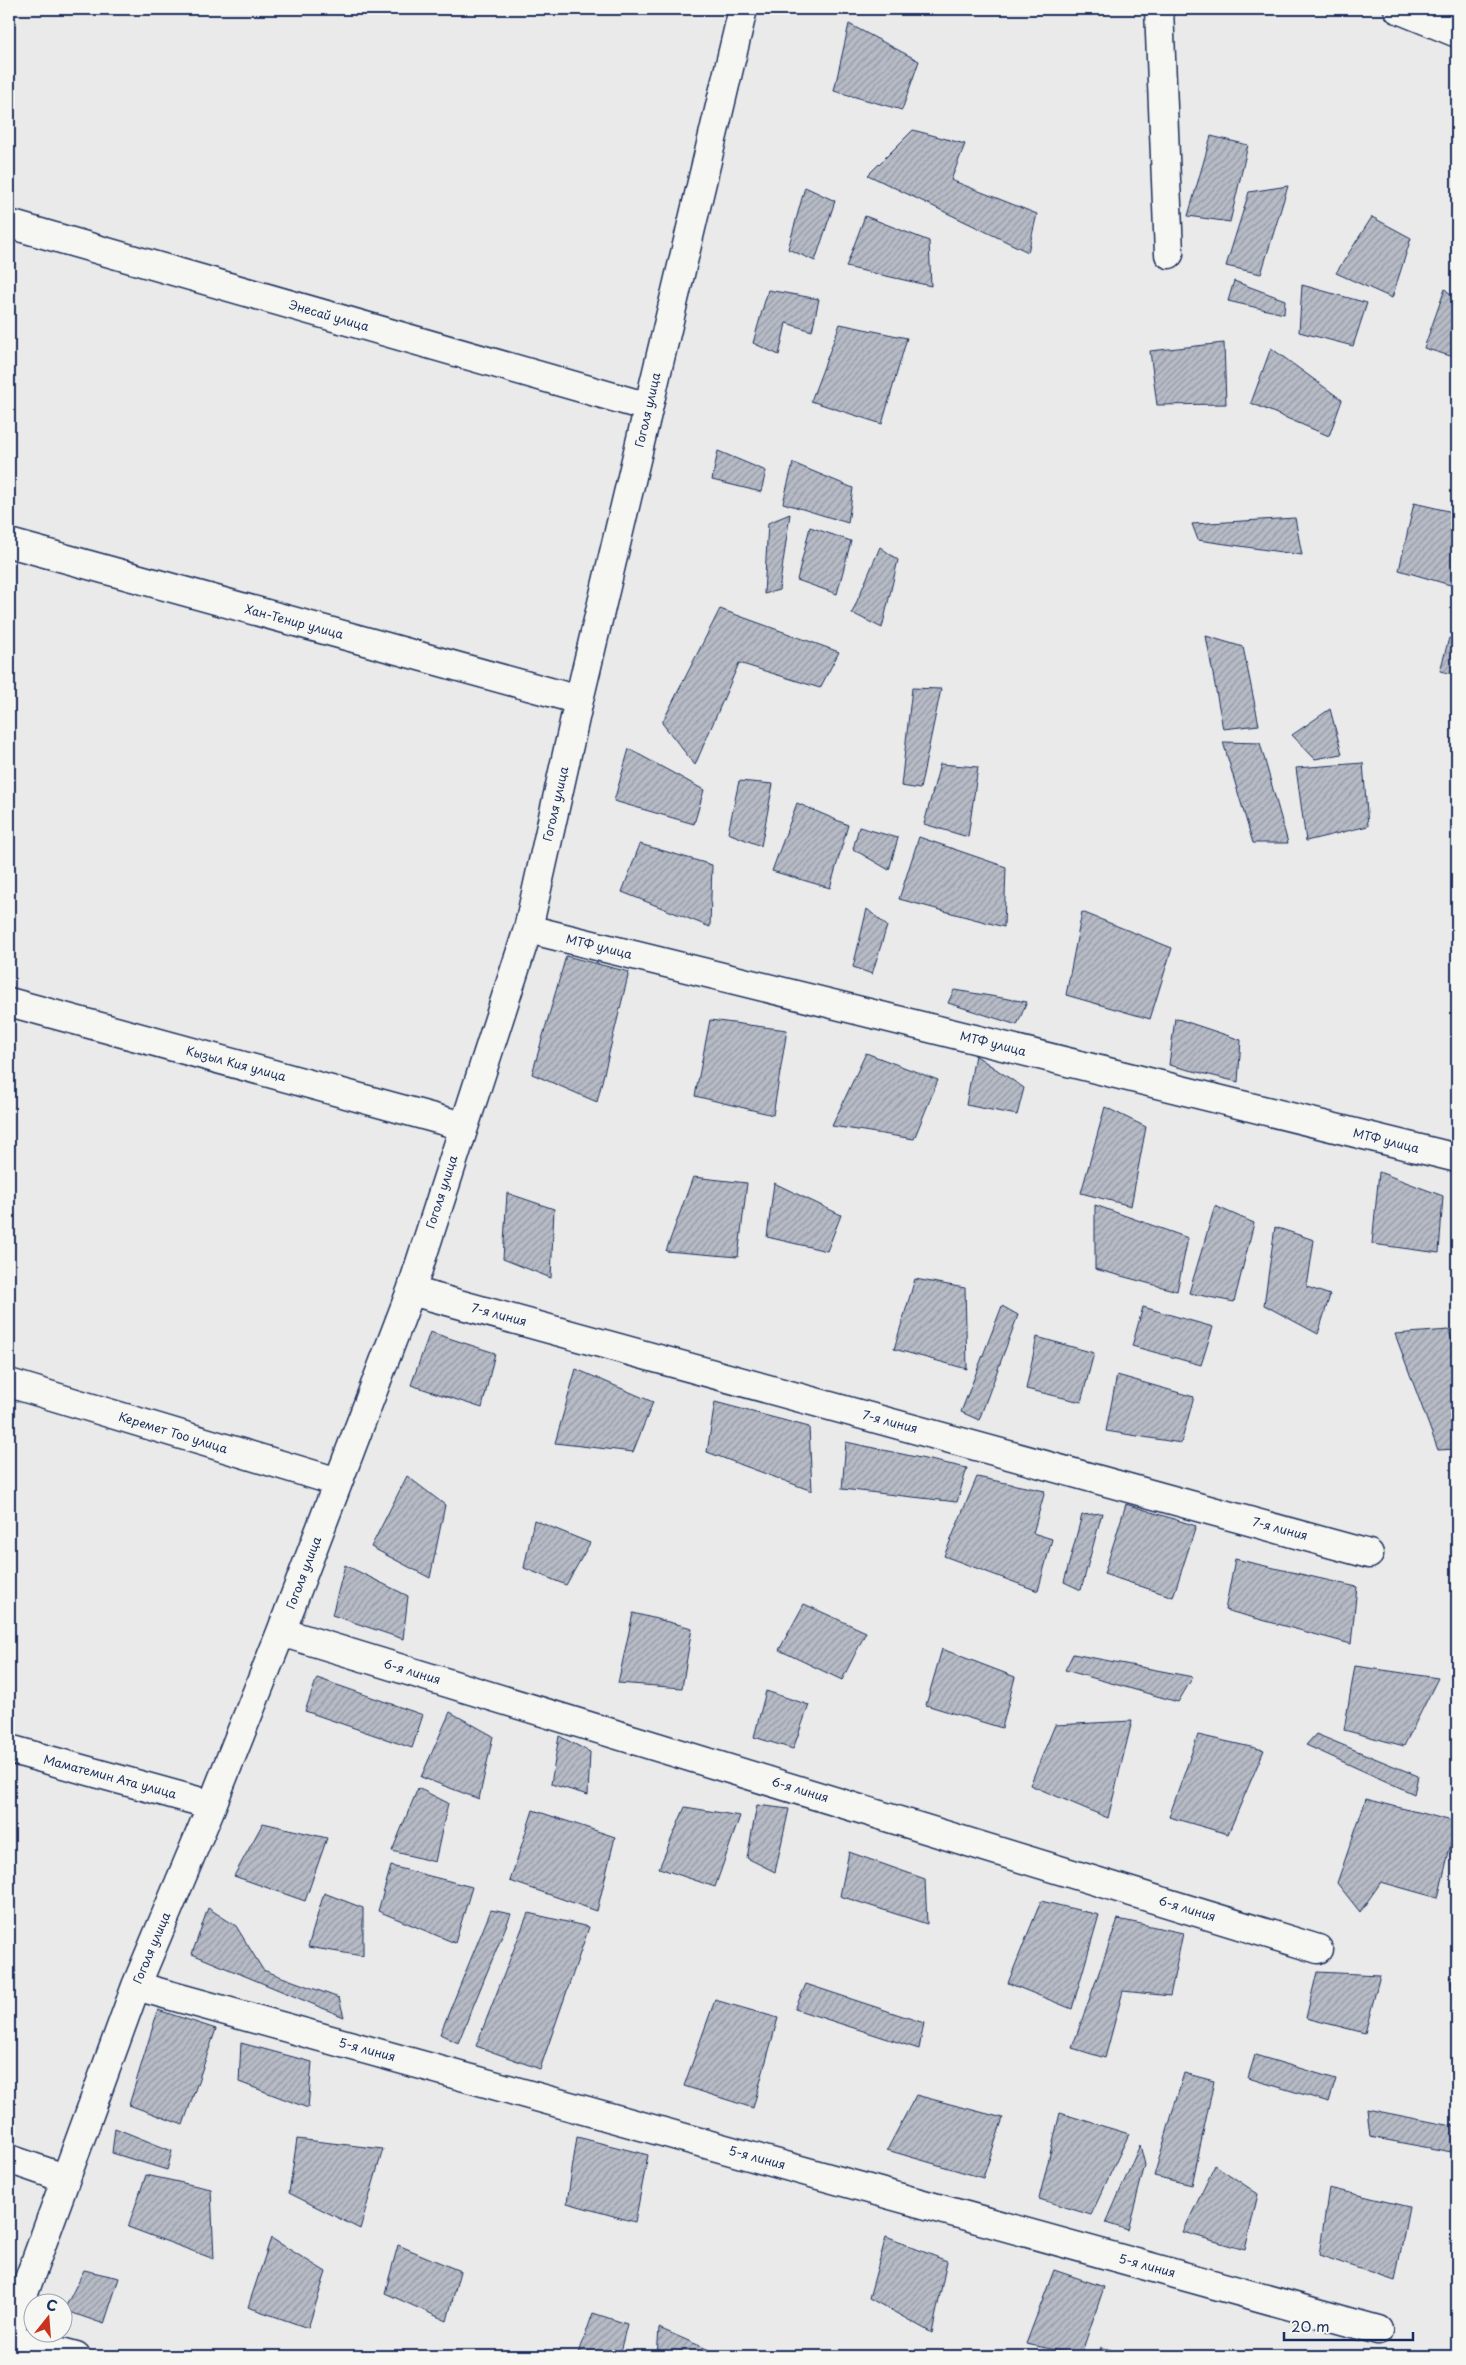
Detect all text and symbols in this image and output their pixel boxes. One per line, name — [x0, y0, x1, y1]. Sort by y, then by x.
street label: Энесай улица — [287, 295, 372, 335]
street label: Гоголя улица — [630, 370, 664, 449]
street label: Хан-Тенир улица — [243, 599, 346, 643]
street label: Гоголя улица — [538, 764, 572, 843]
street label: МТФ улица — [564, 929, 635, 963]
street label: МТФ улица — [958, 1026, 1029, 1060]
street label: Кызыл Кия улица — [184, 1041, 289, 1085]
street label: МТФ улица — [1351, 1123, 1422, 1157]
street label: Гоголя улица — [421, 1152, 462, 1231]
street label: 7-я линия — [470, 1298, 529, 1330]
street label: 7-я линия — [861, 1405, 920, 1437]
street label: Керемет Тоо улица — [117, 1407, 230, 1457]
street label: 7-я линия — [1251, 1512, 1310, 1544]
street label: Гоголя улица — [281, 1533, 325, 1611]
street label: 6-я линия — [382, 1654, 443, 1688]
street label: Маматемин Ата улица — [42, 1750, 179, 1803]
street label: 6-я линия — [770, 1772, 831, 1806]
street label: 6-я линия — [1157, 1891, 1218, 1925]
street label: Гоголя улица — [128, 1909, 174, 1986]
street label: 5-я линия — [337, 2033, 398, 2065]
street label: 5-я линия — [727, 2141, 788, 2173]
street label: 5-я линия — [1117, 2249, 1178, 2281]
north arrow — [22, 2292, 72, 2342]
text: С — [44, 2294, 60, 2317]
scale bar — [1284, 2310, 1412, 2342]
text: 20 m — [1291, 2314, 1330, 2337]

